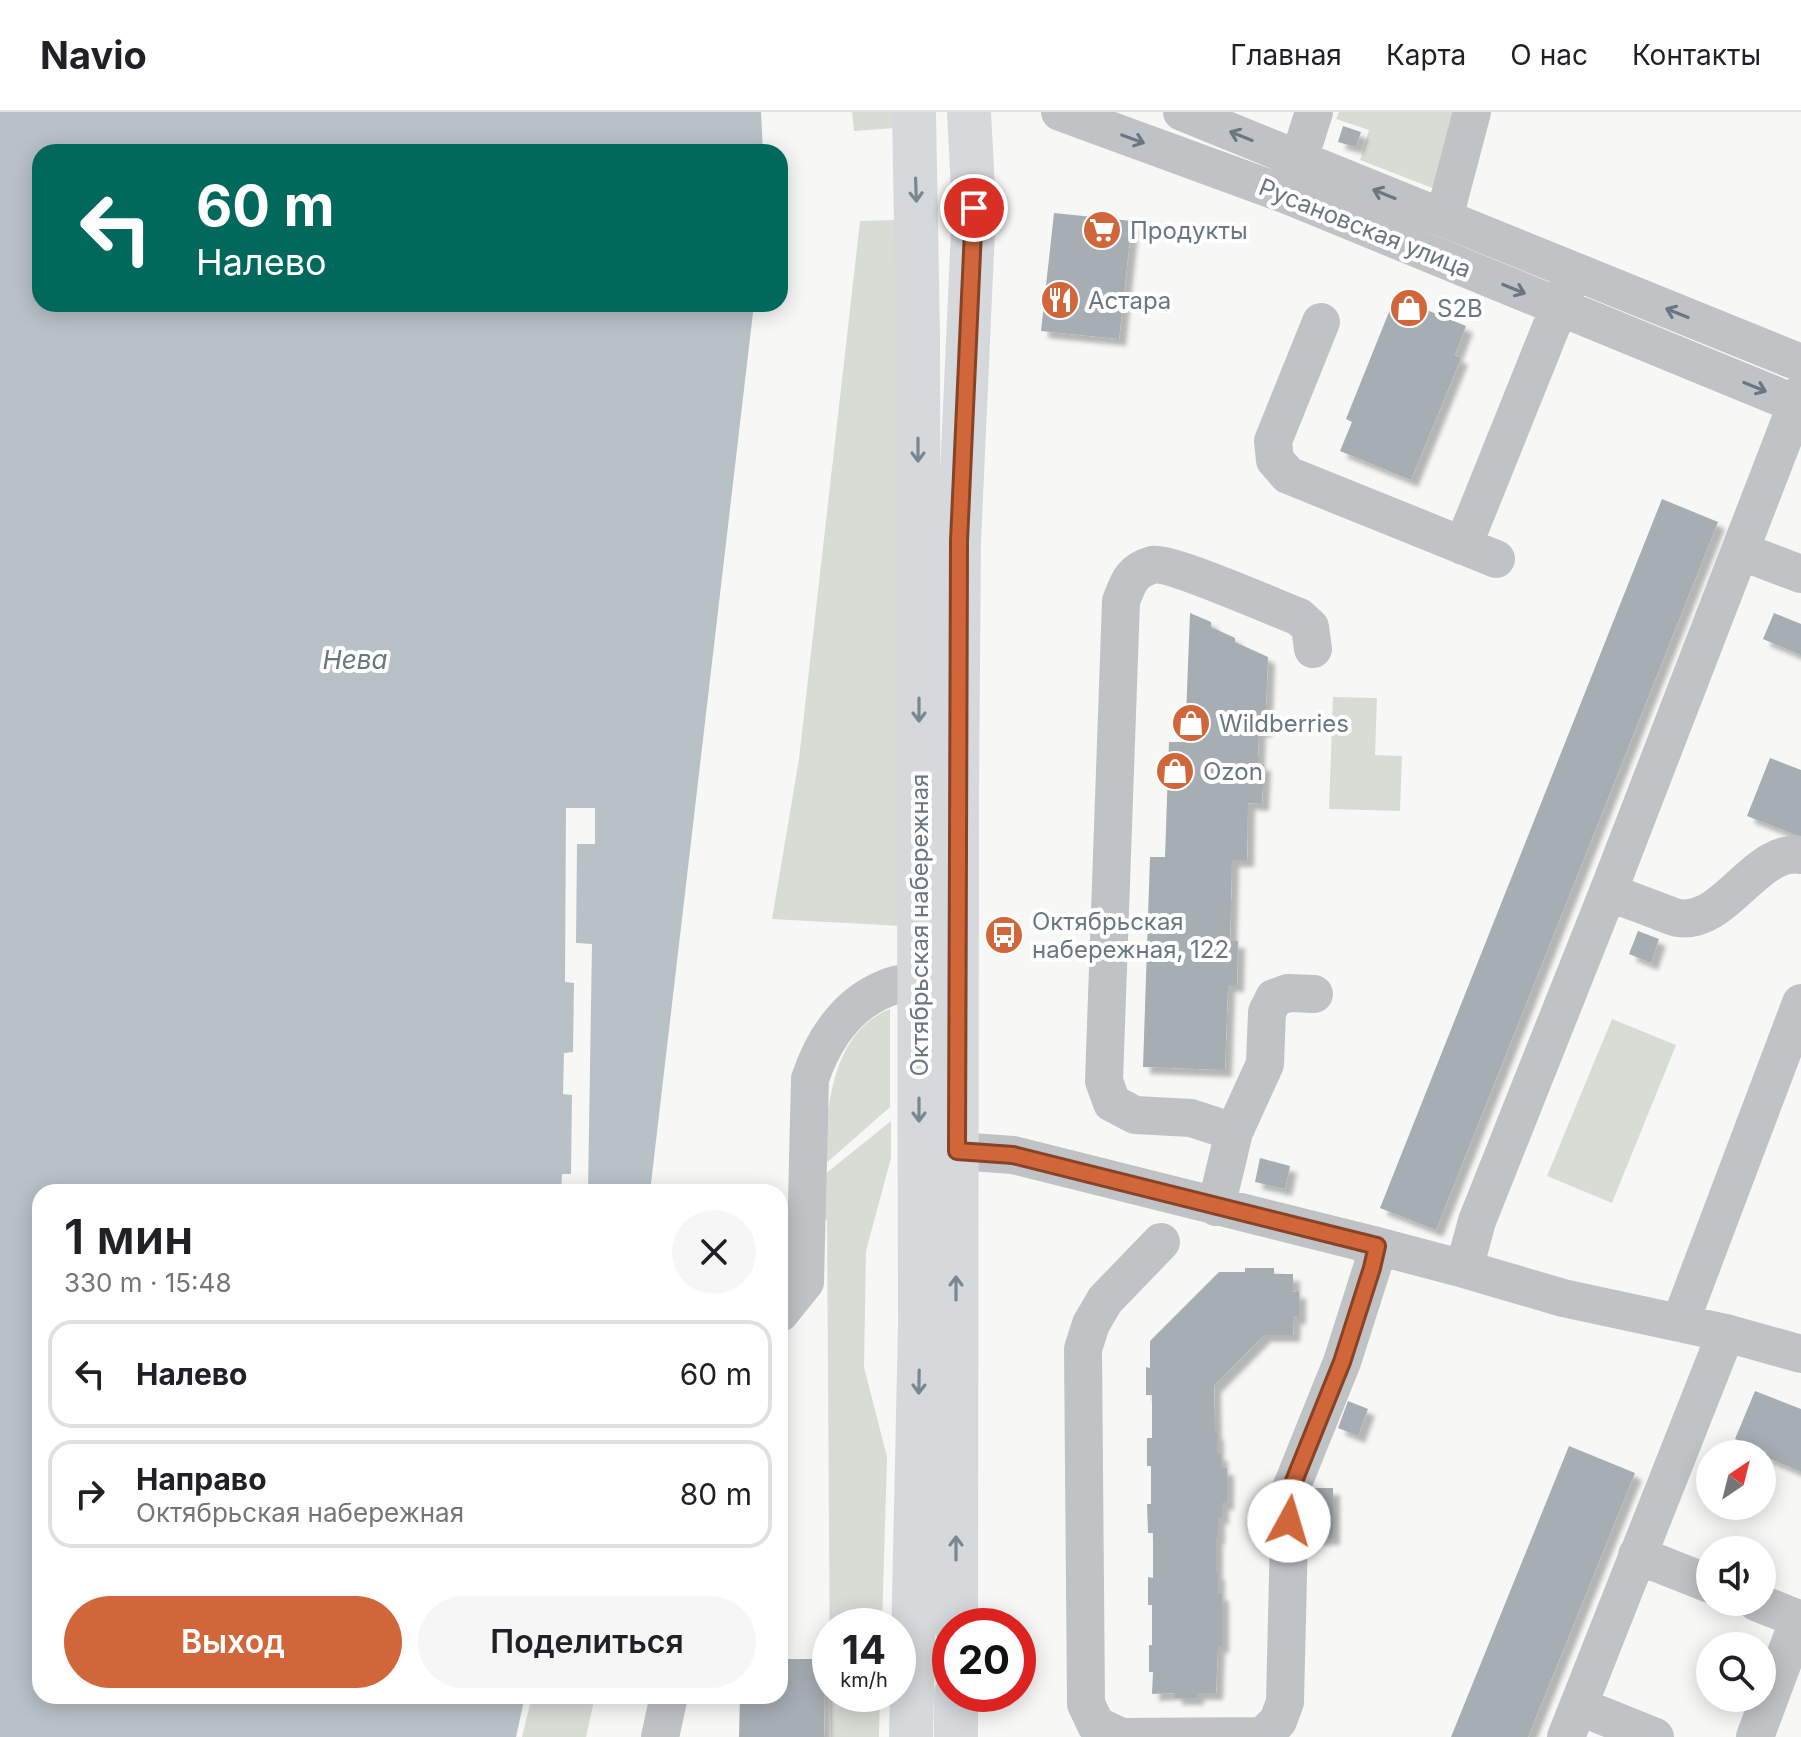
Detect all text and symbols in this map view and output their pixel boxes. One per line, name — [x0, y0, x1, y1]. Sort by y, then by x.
text: Navio — [40, 32, 147, 78]
text: Главная — [1230, 38, 1342, 72]
text: Карта — [1386, 38, 1466, 72]
text: О нас — [1510, 38, 1588, 72]
text: Контакты — [1632, 38, 1761, 72]
one-way arrow — [1229, 127, 1254, 142]
one-way arrow — [1120, 133, 1145, 147]
text: 60 m — [196, 172, 335, 240]
street label: Русановская улица — [1255, 172, 1475, 284]
pin — [940, 174, 1008, 242]
icon: left — [64, 176, 168, 280]
one-way arrow — [908, 176, 923, 203]
one-way arrow — [1372, 185, 1397, 200]
icon: arrive — [952, 186, 996, 230]
supermarket icon: Продукты — [1081, 209, 1123, 251]
place label: Продукты — [1130, 216, 1248, 245]
text: Налево — [196, 240, 327, 284]
restaurant icon: Астара — [1039, 279, 1081, 321]
one-way arrow — [1501, 282, 1526, 297]
place label: Астара — [1088, 286, 1171, 315]
shop icon: S2B — [1388, 287, 1430, 329]
place label: S2B — [1437, 294, 1483, 323]
one-way arrow — [1665, 304, 1690, 319]
one-way arrow — [1742, 381, 1767, 395]
one-way arrow — [910, 436, 926, 463]
water label: Нева — [323, 644, 388, 675]
one-way arrow — [911, 696, 927, 723]
shop icon: Wildberries — [1170, 702, 1212, 744]
place label: Wildberries — [1219, 709, 1349, 738]
shop icon: Ozon — [1154, 750, 1196, 792]
place label: Ozon — [1203, 757, 1263, 786]
street label: Октябрьская набережная — [905, 774, 934, 1076]
place label: Октябрьская набережная, 122 — [1032, 907, 1229, 964]
bus stop icon: Октябрьская набережная, 122 — [983, 914, 1025, 956]
one-way arrow — [911, 1096, 927, 1123]
text: 1 мин — [64, 1207, 193, 1266]
button: close — [672, 1210, 756, 1294]
text: 330 m · 15:48 — [64, 1267, 231, 1298]
one-way arrow — [948, 1275, 964, 1302]
icon: left — [68, 1352, 112, 1396]
text: Налево — [136, 1356, 248, 1392]
text: 60 m — [680, 1356, 752, 1392]
one-way arrow — [911, 1368, 926, 1395]
north arrow — [1696, 1440, 1776, 1520]
map controls — [1696, 1440, 1776, 1712]
text: Направо — [136, 1461, 267, 1497]
icon: right — [68, 1472, 112, 1516]
text: 80 m — [680, 1476, 752, 1512]
position arrow — [1247, 1479, 1331, 1563]
text: Октябрьская набережная — [136, 1497, 464, 1528]
one-way arrow — [948, 1535, 964, 1562]
button: sound — [1696, 1536, 1776, 1616]
button: Выход — [64, 1596, 402, 1688]
button: Поделиться — [418, 1596, 756, 1688]
speed limit sign: 20 — [932, 1608, 1036, 1712]
text: 14 — [842, 1625, 886, 1674]
button: search — [1696, 1632, 1776, 1712]
text: km/h — [840, 1668, 888, 1692]

